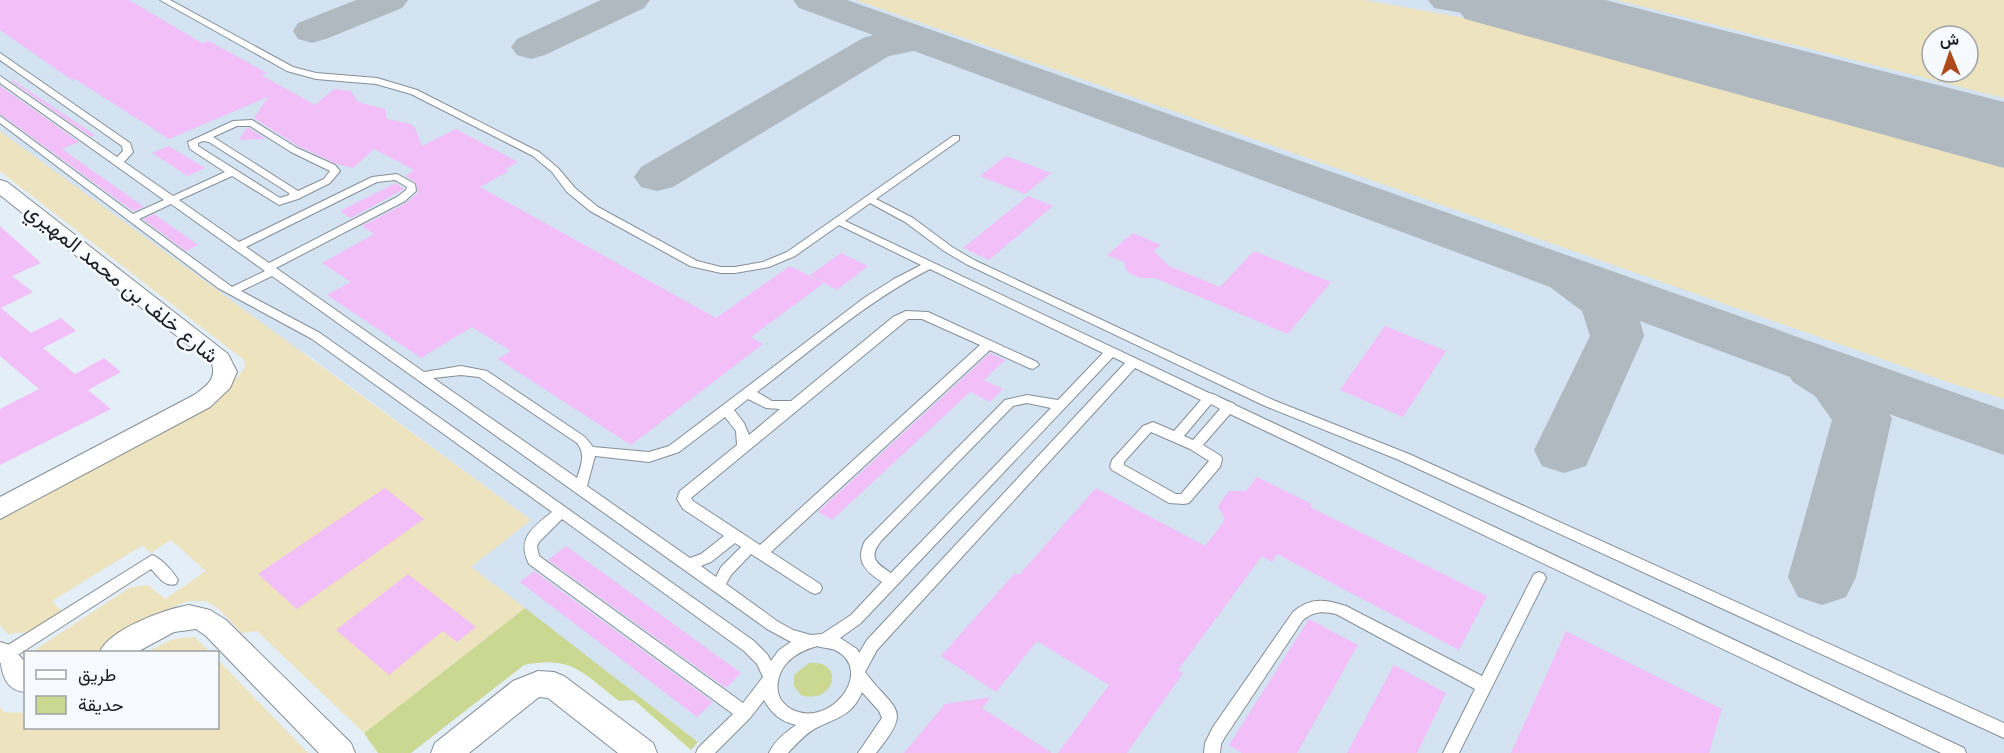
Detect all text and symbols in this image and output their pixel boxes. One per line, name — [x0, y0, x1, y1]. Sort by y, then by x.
north arrow — [1920, 24, 1980, 84]
text: ش — [1940, 29, 1959, 49]
street label: شارع خلف بن محمد المهيري — [18, 197, 224, 372]
legend — [24, 651, 219, 729]
text: طريق — [78, 664, 116, 686]
text: حديقة — [78, 694, 124, 715]

